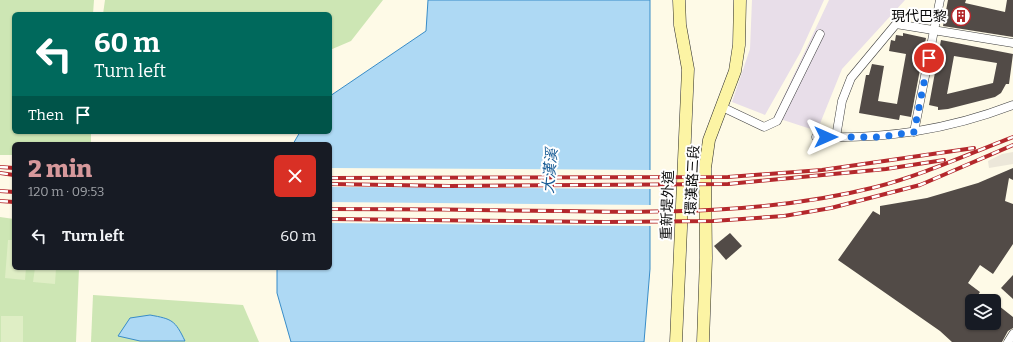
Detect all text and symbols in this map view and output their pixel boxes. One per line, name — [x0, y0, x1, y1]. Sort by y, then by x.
building icon: 現代巴黎 — [950, 5, 972, 27]
place label: 現代巴黎 — [891, 8, 947, 25]
text: 60 m — [94, 26, 160, 59]
icon: left — [28, 28, 80, 80]
pin — [912, 41, 946, 75]
icon: arrive — [918, 47, 940, 69]
text: Turn left — [94, 60, 166, 82]
icon: arrive — [72, 104, 94, 126]
text: Then — [28, 106, 64, 124]
position arrow — [805, 116, 847, 158]
street label: 環漢路三段 — [682, 145, 703, 215]
water label: 大漢溪 — [539, 146, 561, 194]
text: 2 min — [28, 155, 92, 183]
button: close — [274, 155, 316, 197]
street label: 重新堤外道 — [658, 170, 677, 240]
text: 120 m · 09:53 — [28, 184, 104, 199]
icon: left — [28, 225, 50, 247]
text: Turn left — [62, 227, 124, 245]
text: 60 m — [280, 227, 316, 245]
map controls — [965, 294, 1001, 330]
button: layers — [965, 294, 1001, 330]

